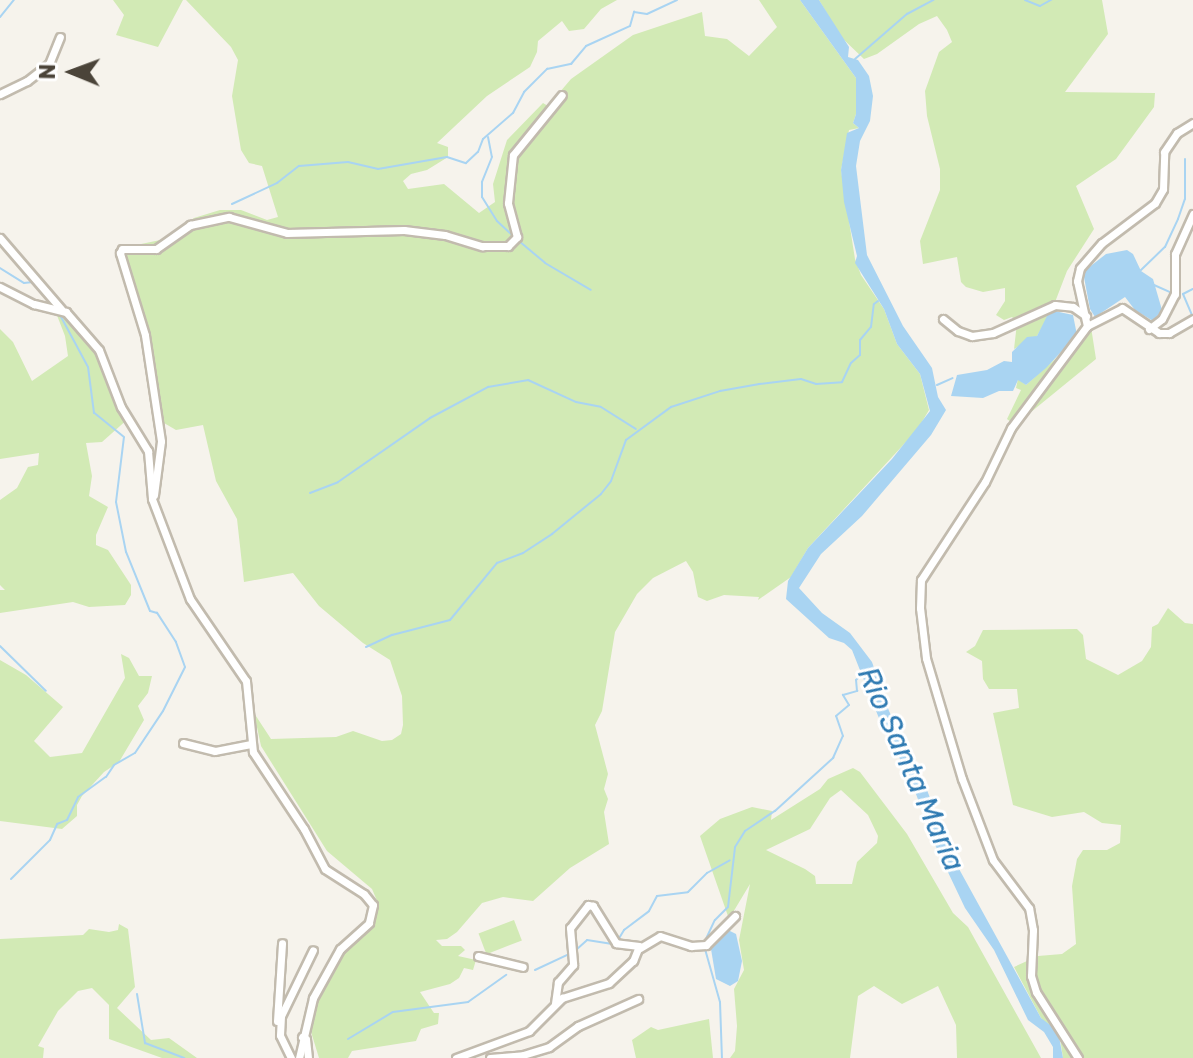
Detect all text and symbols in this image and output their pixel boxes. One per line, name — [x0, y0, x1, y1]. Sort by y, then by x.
north arrow — [32, 32, 112, 112]
text: N — [34, 63, 61, 80]
water label: Rio Santa Maria — [850, 661, 972, 877]

